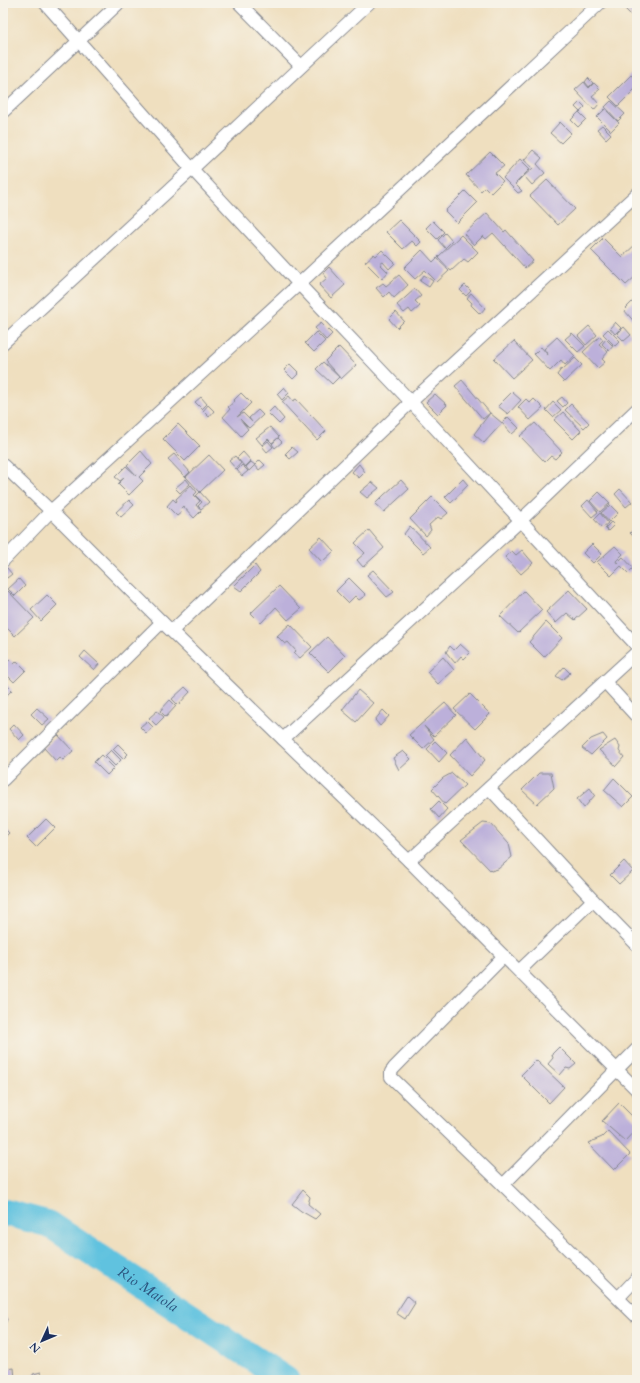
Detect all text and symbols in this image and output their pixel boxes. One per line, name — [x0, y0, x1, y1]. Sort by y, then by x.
water label: Rio Matola — [114, 1262, 182, 1317]
north arrow — [22, 1321, 62, 1361]
text: N — [26, 1339, 44, 1356]

